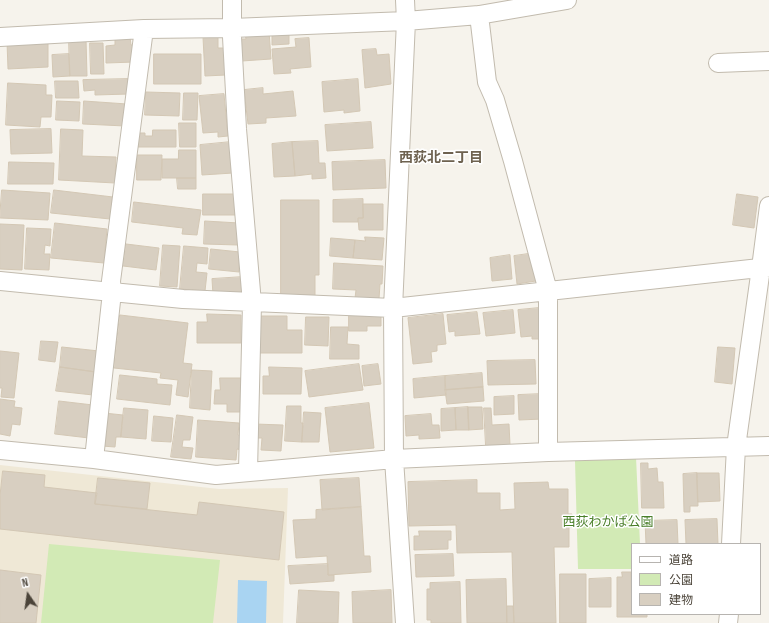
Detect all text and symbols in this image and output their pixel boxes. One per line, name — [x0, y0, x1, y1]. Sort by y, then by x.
district label: 西荻北二丁目 — [399, 150, 483, 166]
park label: 西荻わかば公園 — [563, 515, 653, 531]
legend — [631, 543, 761, 615]
text: 道路 — [669, 553, 693, 568]
text: 公園 — [669, 573, 693, 588]
north arrow — [8, 575, 48, 615]
text: N — [21, 576, 30, 590]
text: 建物 — [669, 593, 693, 608]

